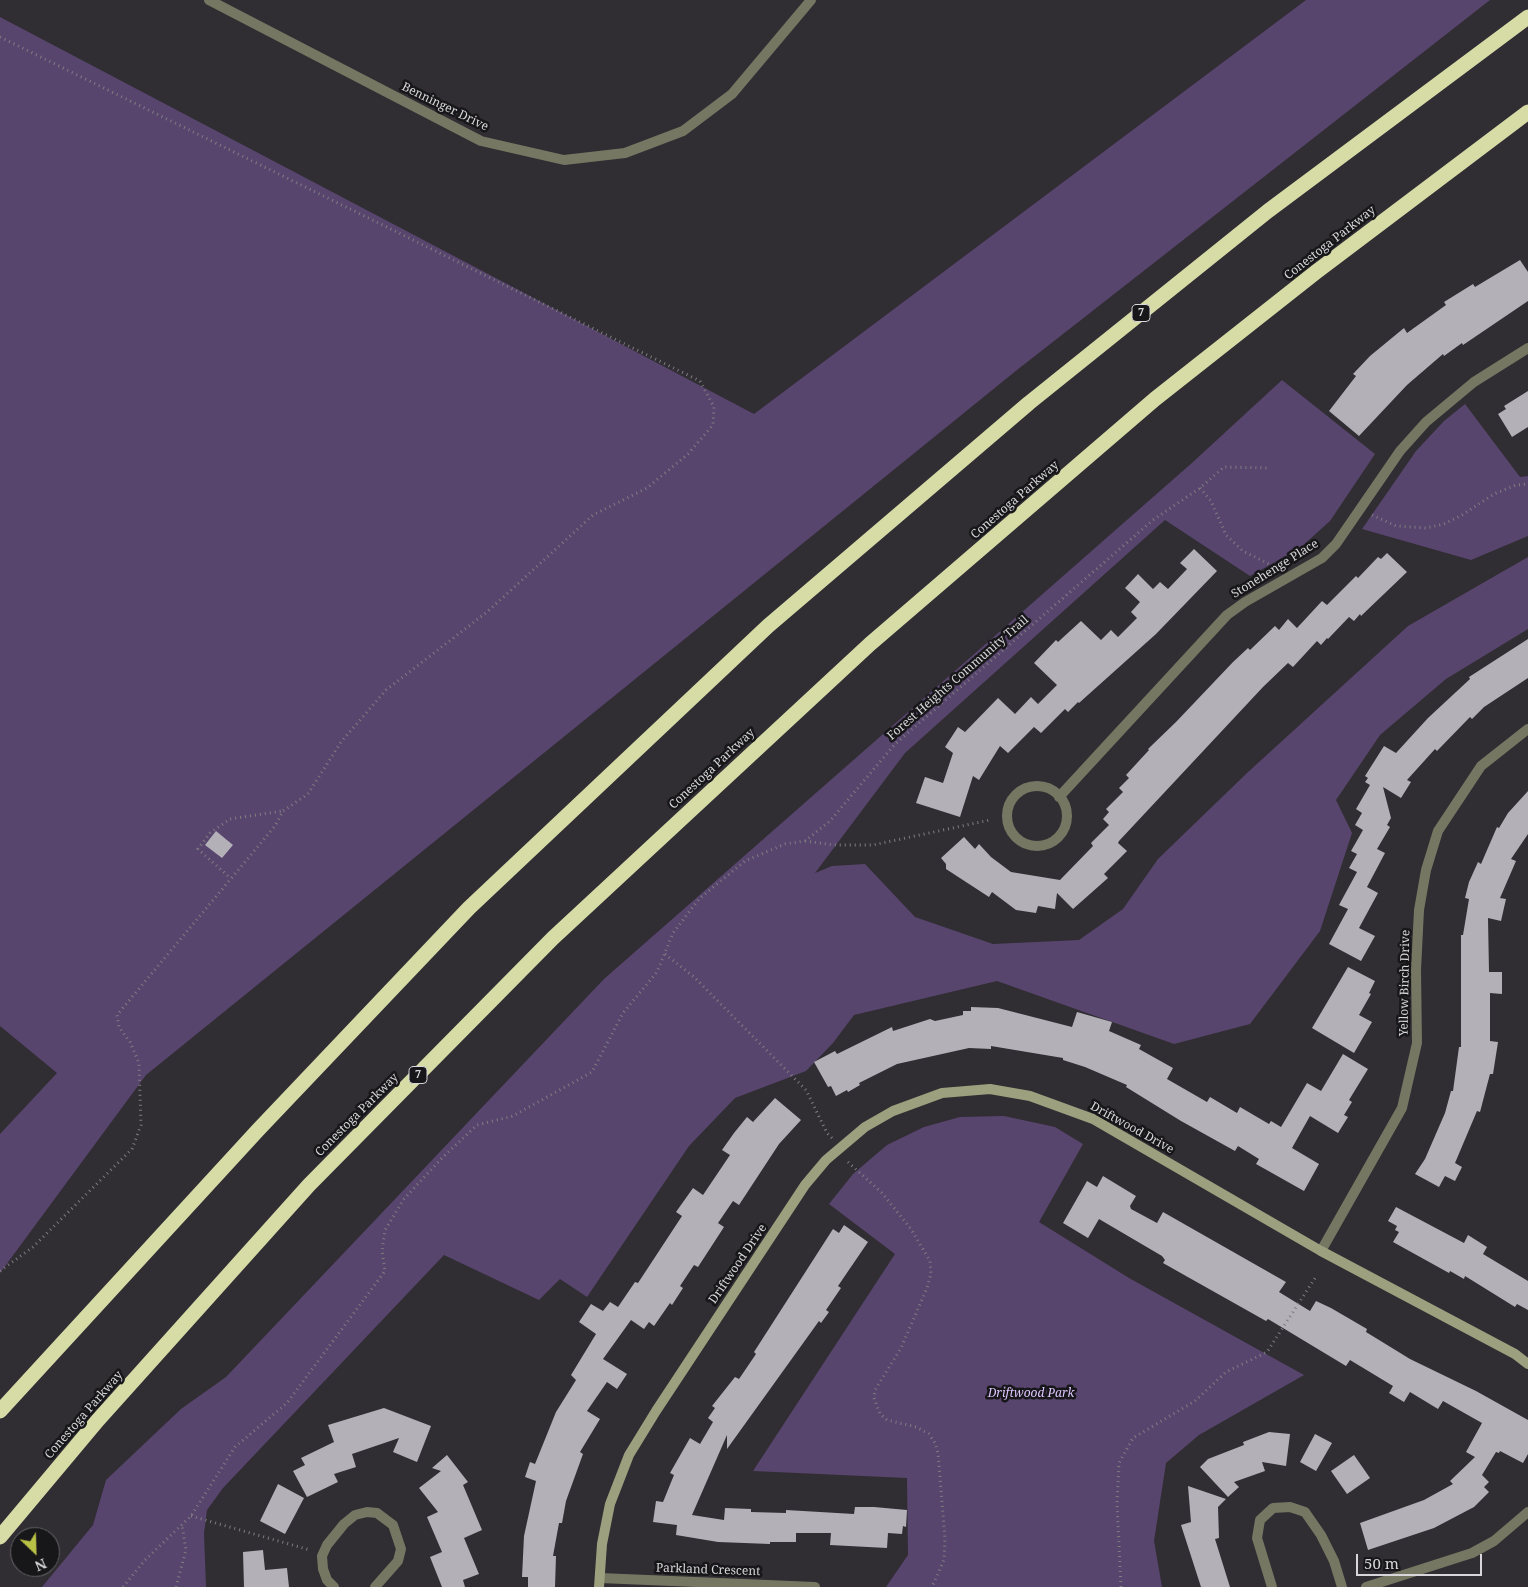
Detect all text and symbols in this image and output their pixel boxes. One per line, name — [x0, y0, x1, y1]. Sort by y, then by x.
street label: Benninger Drive — [399, 80, 491, 134]
street label: Conestoga Parkway — [1282, 203, 1378, 283]
road number: 7 — [1132, 304, 1150, 322]
street label: Conestoga Parkway — [968, 458, 1062, 542]
street label: Stonehenge Place — [1229, 536, 1321, 602]
street label: Forest Heights Community Trail — [884, 613, 1032, 743]
street label: Conestoga Parkway — [666, 726, 758, 812]
street label: Yellow Birch Drive — [1397, 930, 1413, 1036]
road number: 7 — [409, 1066, 427, 1084]
street label: Conestoga Parkway — [312, 1070, 402, 1160]
street label: Driftwood Drive — [1088, 1099, 1176, 1157]
street label: Driftwood Drive — [706, 1221, 770, 1307]
street label: Conestoga Parkway — [42, 1368, 126, 1462]
park label: Driftwood Park — [988, 1387, 1074, 1401]
north arrow — [10, 1527, 60, 1577]
scale bar — [1358, 1544, 1484, 1576]
text: 50 m — [1364, 1553, 1399, 1573]
text: N — [32, 1554, 50, 1576]
street label: Parkland Crescent — [656, 1561, 760, 1579]

